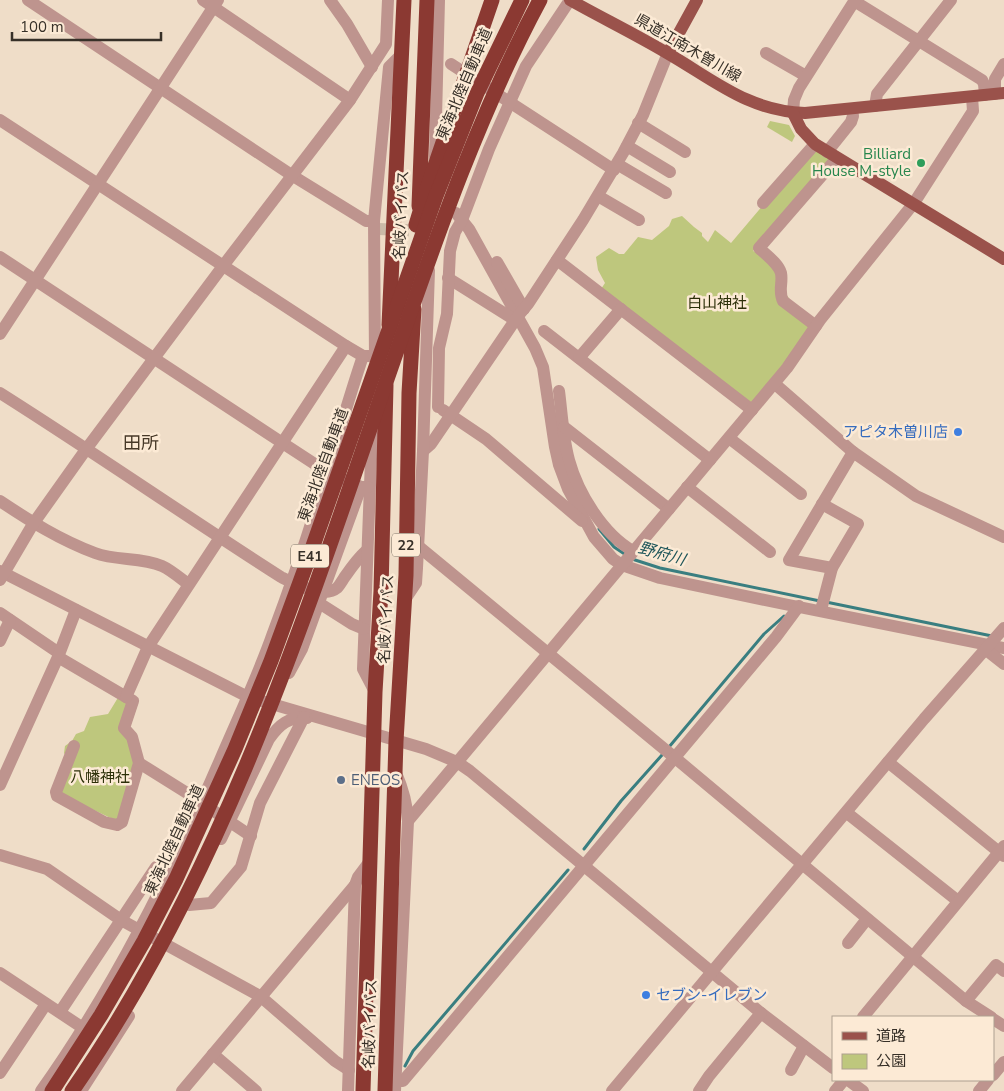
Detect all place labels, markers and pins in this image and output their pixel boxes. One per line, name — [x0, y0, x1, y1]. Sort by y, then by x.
place label: Billiard House M-style — [812, 144, 911, 181]
marker: Billiard House M-style — [915, 157, 927, 169]
place label: アピタ木曽川店 — [843, 422, 948, 442]
marker: アピタ木曽川店 — [952, 426, 964, 438]
place label: ENEOS — [351, 770, 400, 790]
marker: ENEOS — [335, 774, 347, 786]
place label: セブン-イレブン — [656, 985, 767, 1005]
marker: セブン-イレブン — [640, 989, 652, 1001]

